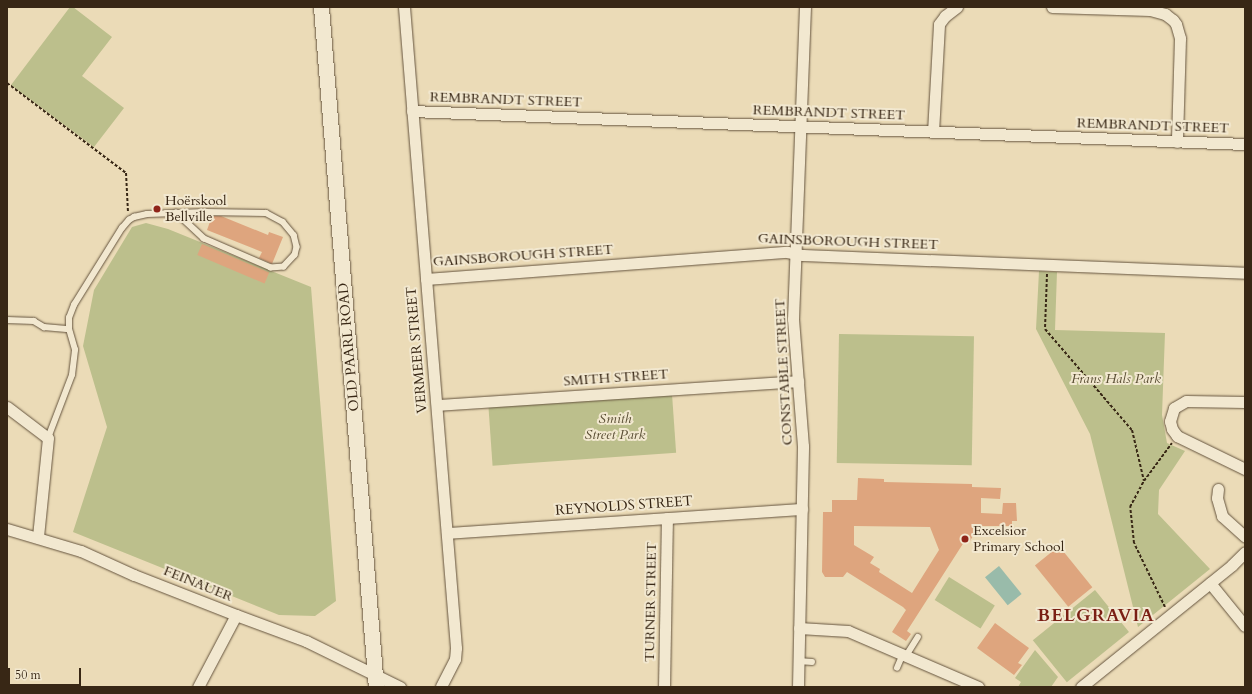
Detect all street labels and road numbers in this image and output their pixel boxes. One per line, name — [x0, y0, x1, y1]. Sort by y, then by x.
street label: REMBRANDT STREET — [429, 89, 583, 111]
street label: REMBRANDT STREET — [752, 102, 906, 124]
street label: REMBRANDT STREET — [1076, 115, 1230, 137]
street label: GAINSBOROUGH STREET — [757, 230, 939, 254]
street label: GAINSBOROUGH STREET — [432, 241, 614, 271]
street label: OLD PAARL ROAD — [335, 282, 363, 412]
street label: VERMEER STREET — [403, 286, 431, 414]
street label: CONSTABLE STREET — [772, 298, 796, 446]
street label: SMITH STREET — [563, 366, 669, 390]
street label: REYNOLDS STREET — [555, 493, 693, 519]
street label: TURNER STREET — [642, 542, 660, 662]
street label: FEINAUER — [161, 563, 235, 605]

